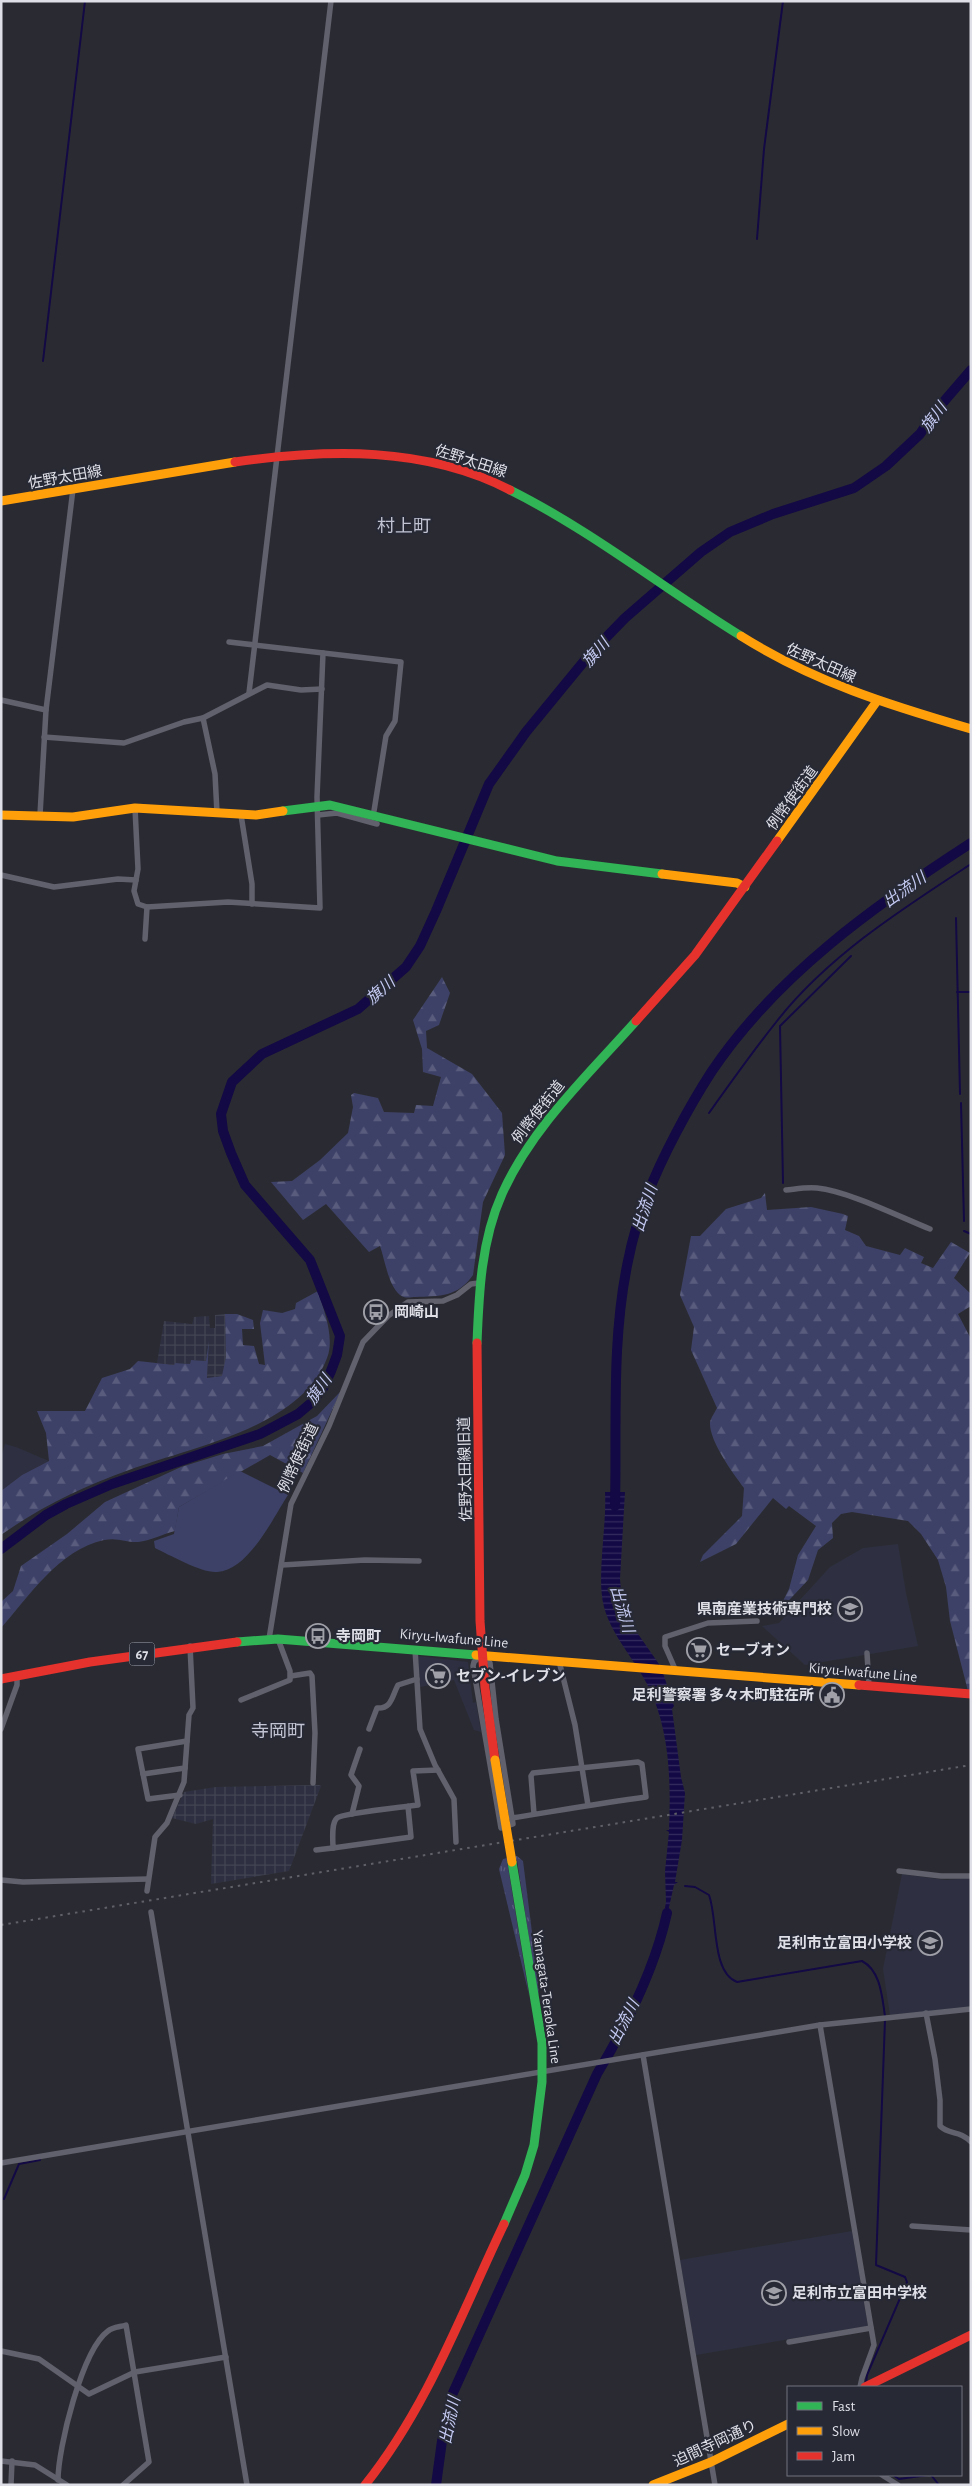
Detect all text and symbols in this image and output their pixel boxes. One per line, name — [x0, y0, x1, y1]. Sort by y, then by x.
water label: 旗川 — [917, 398, 951, 435]
street label: 佐野太田線 — [433, 442, 509, 480]
street label: 佐野太田線 — [27, 463, 103, 491]
district label: 村上町 — [377, 516, 431, 536]
water label: 旗川 — [578, 633, 614, 670]
street label: 佐野太田線 — [783, 640, 859, 686]
street label: 例幣使街道 — [763, 762, 821, 833]
water label: 出流川 — [880, 868, 930, 910]
water label: 旗川 — [363, 972, 399, 1007]
street label: 例幣使街道 — [508, 1077, 567, 1146]
water label: 出流川 — [629, 1181, 661, 1234]
bus stop icon: 岡崎山 — [363, 1299, 389, 1325]
place label: 岡崎山 — [394, 1304, 439, 1320]
water label: 旗川 — [302, 1370, 336, 1407]
street label: 佐野太田線旧道 — [456, 1416, 474, 1522]
street label: 例幣使街道 — [274, 1420, 321, 1495]
water label: 出流川 — [608, 1584, 638, 1636]
school or university icon: 県南産業技術専門校 — [837, 1596, 863, 1622]
place label: 県南産業技術専門校 — [697, 1601, 832, 1617]
bus stop icon: 寺岡町 — [305, 1623, 331, 1649]
street label: Kiryu-Iwafune Line — [399, 1626, 509, 1651]
place label: 寺岡町 — [336, 1628, 381, 1644]
supermarket icon: セーブオン — [686, 1637, 712, 1663]
place label: セーブオン — [716, 1641, 790, 1658]
road number: 67 — [130, 1642, 154, 1666]
street label: Kiryu-Iwafune Line — [808, 1660, 918, 1685]
supermarket icon: セブン-イレブン — [425, 1663, 451, 1689]
place label: セブン-イレブン — [456, 1667, 566, 1684]
public building icon: 足利警察署 多々木町駐在所 — [819, 1682, 845, 1708]
place label: 足利警察署 多々木町駐在所 — [632, 1687, 814, 1703]
district label: 寺岡町 — [251, 1722, 305, 1741]
street label: Yamagata-Teraoka Line — [530, 1929, 563, 2065]
school or university icon: 足利市立富田小学校 — [917, 1930, 943, 1956]
place label: 足利市立富田小学校 — [777, 1935, 912, 1951]
water label: 出流川 — [605, 1995, 643, 2047]
school or university icon: 足利市立富田中学校 — [761, 2280, 787, 2306]
place label: 足利市立富田中学校 — [792, 2285, 927, 2301]
legend — [787, 2386, 962, 2476]
water label: 出流川 — [436, 2393, 463, 2445]
text: Fast — [832, 2399, 856, 2414]
street label: 迫間寺岡通り — [671, 2417, 759, 2469]
text: Slow — [832, 2424, 860, 2439]
text: Jam — [832, 2449, 855, 2464]

